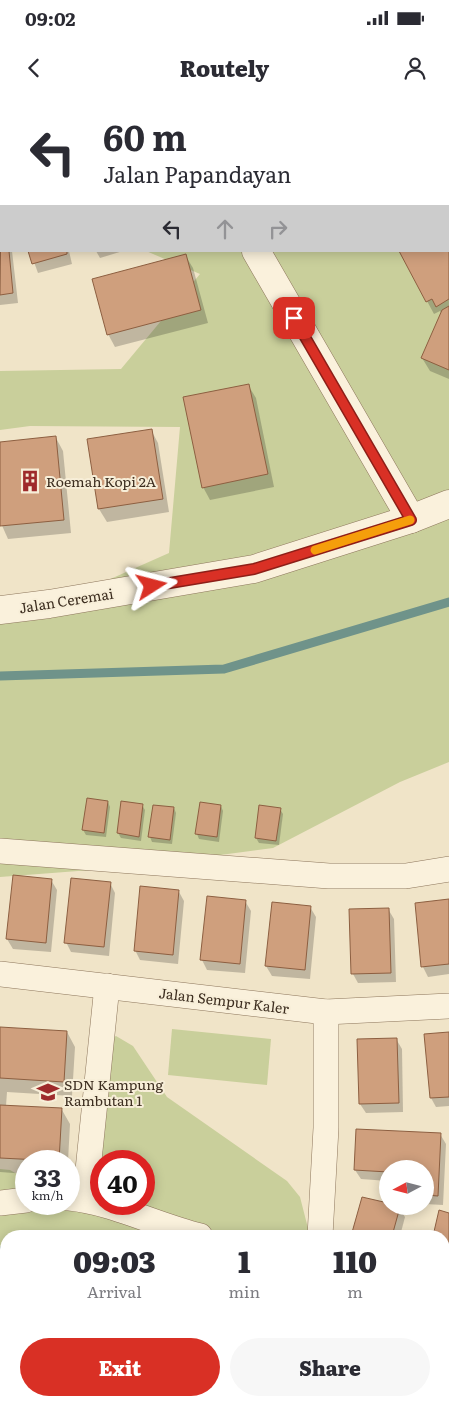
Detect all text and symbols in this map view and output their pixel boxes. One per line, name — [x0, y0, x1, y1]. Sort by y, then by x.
text: 09:02 — [25, 4, 76, 32]
text: Routely — [180, 51, 269, 84]
icon: back — [20, 54, 48, 82]
icon: person — [401, 54, 429, 82]
text: 60 m — [103, 110, 187, 162]
icon: left — [20, 120, 85, 185]
text: Jalan Papandayan — [103, 157, 291, 190]
icon: left — [158, 215, 186, 243]
icon: ahead — [211, 215, 239, 243]
icon: right — [264, 215, 292, 243]
pin — [273, 297, 315, 339]
icon: arrive — [280, 304, 308, 332]
building icon: Roemah Kopi 2A — [17, 468, 43, 494]
place label: Roemah Kopi 2A — [46, 471, 157, 491]
position arrow — [125, 559, 177, 611]
street label: Jalan Ceremai — [17, 583, 115, 617]
street label: Jalan Sempur Kaler — [158, 982, 291, 1018]
place label: SDN Kampung Rambutan 1 — [64, 1074, 163, 1110]
school or university icon: SDN Kampung Rambutan 1 — [35, 1079, 61, 1105]
speed limit sign: 40 — [90, 1150, 155, 1215]
text: 33 — [34, 1158, 61, 1195]
north arrow — [379, 1160, 434, 1215]
map controls — [379, 1160, 434, 1215]
text: km/h — [32, 1186, 63, 1204]
text: 09:03 — [73, 1238, 156, 1282]
text: 1 — [238, 1238, 251, 1282]
text: 110 — [333, 1238, 377, 1282]
text: Arrival — [87, 1279, 142, 1303]
text: min — [229, 1279, 260, 1303]
text: m — [347, 1279, 363, 1303]
button: Exit — [20, 1338, 220, 1396]
button: Share — [230, 1338, 430, 1396]

